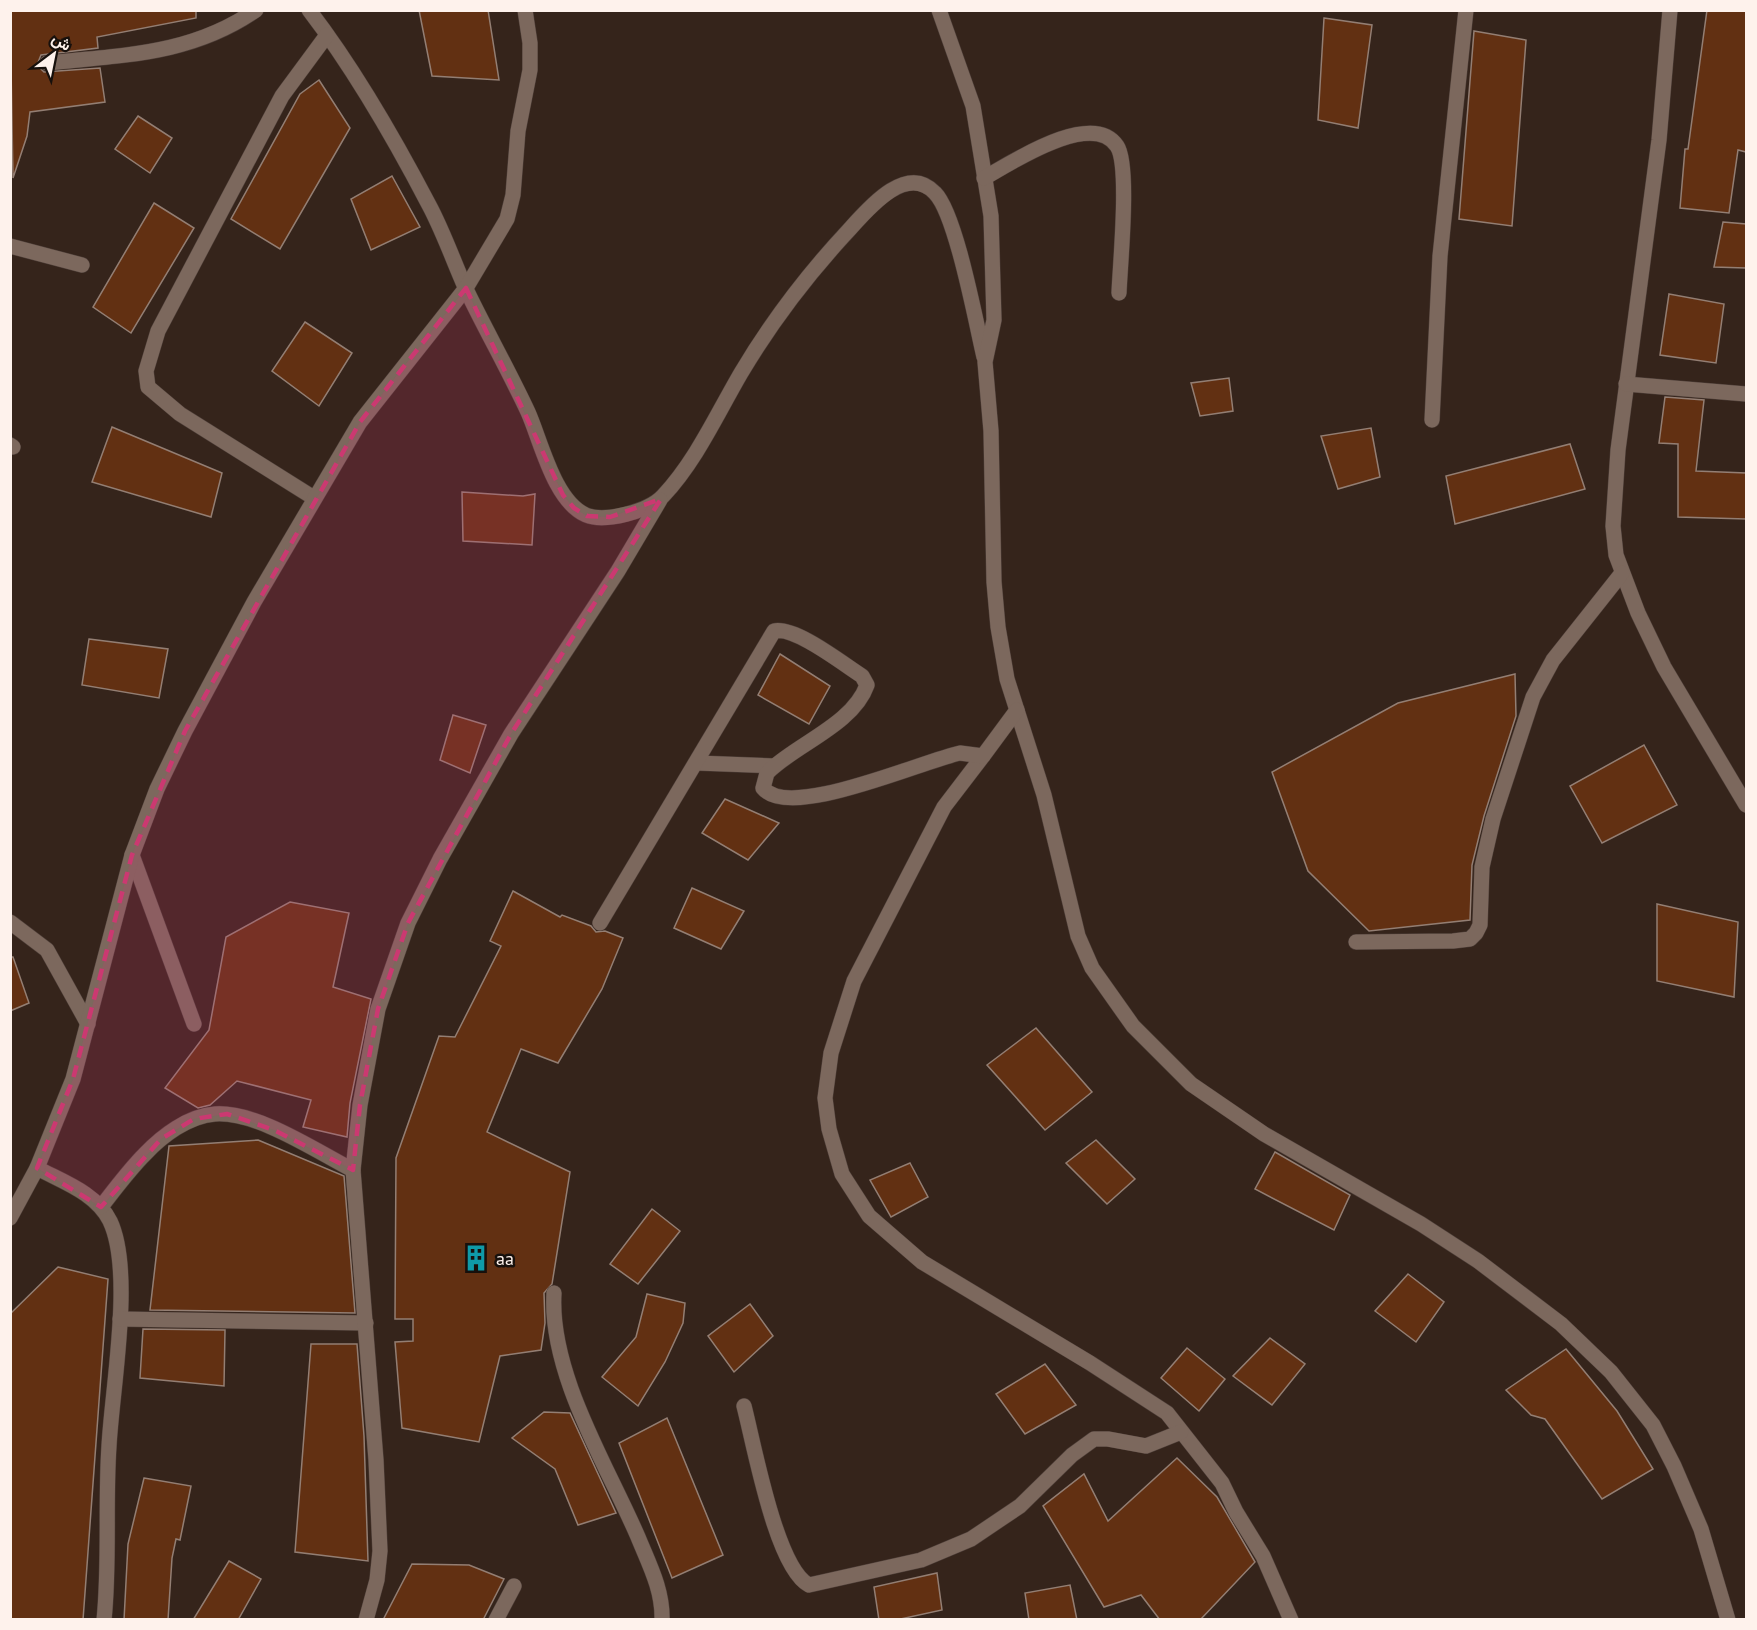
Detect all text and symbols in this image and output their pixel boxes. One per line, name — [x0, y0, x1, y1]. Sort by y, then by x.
north arrow — [24, 24, 84, 84]
text: ش — [48, 28, 75, 55]
building icon: aa — [461, 1243, 491, 1273]
place label: aa — [496, 1247, 514, 1270]

